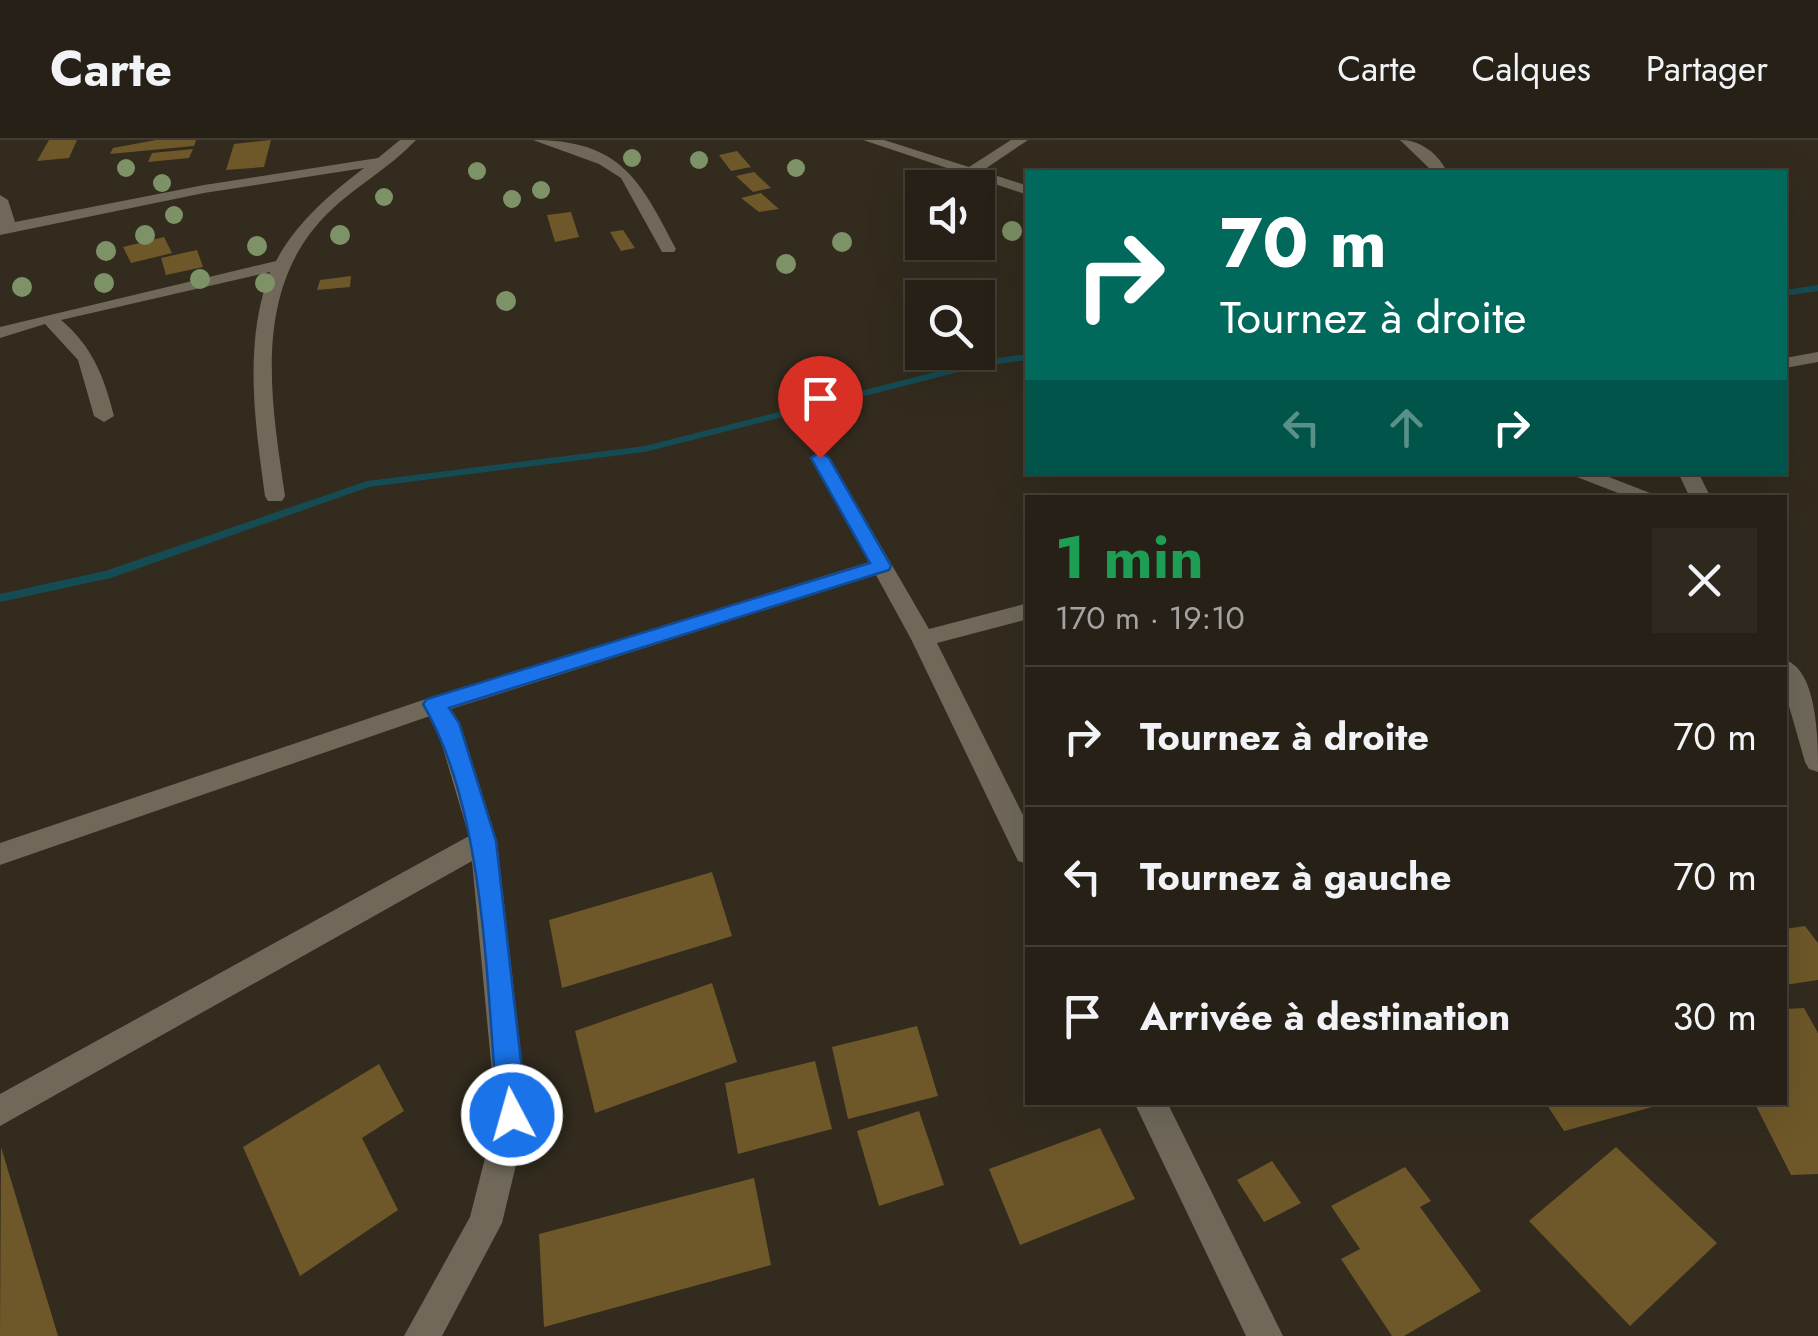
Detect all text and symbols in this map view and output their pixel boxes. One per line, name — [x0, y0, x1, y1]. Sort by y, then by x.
text: Carte — [50, 35, 172, 104]
text: Carte — [1337, 44, 1416, 94]
text: Calques — [1471, 44, 1591, 94]
text: Partager — [1646, 44, 1768, 94]
map controls — [905, 170, 995, 370]
button: sound — [905, 170, 995, 260]
text: 70 m — [1220, 192, 1387, 293]
icon: right — [1055, 210, 1185, 340]
button: search — [905, 280, 995, 370]
text: Tournez à droite — [1220, 285, 1526, 350]
pin — [778, 356, 863, 459]
icon: arrive — [793, 371, 848, 426]
icon: left — [1274, 400, 1329, 455]
icon: ahead — [1379, 400, 1434, 455]
icon: right — [1484, 400, 1539, 455]
text: 1 min — [1055, 514, 1204, 601]
button: close — [1652, 528, 1757, 633]
text: 170 m · 19:10 — [1055, 595, 1245, 641]
icon: right — [1055, 709, 1110, 764]
text: Tournez à droite — [1140, 709, 1429, 764]
text: 70 m — [1673, 709, 1757, 764]
icon: left — [1055, 849, 1110, 904]
text: Tournez à gauche — [1140, 849, 1451, 904]
text: 70 m — [1673, 849, 1757, 904]
icon: arrive — [1055, 989, 1110, 1044]
text: Arrivée à destination — [1140, 989, 1510, 1044]
text: 30 m — [1672, 989, 1757, 1044]
position arrow — [460, 1063, 564, 1167]

